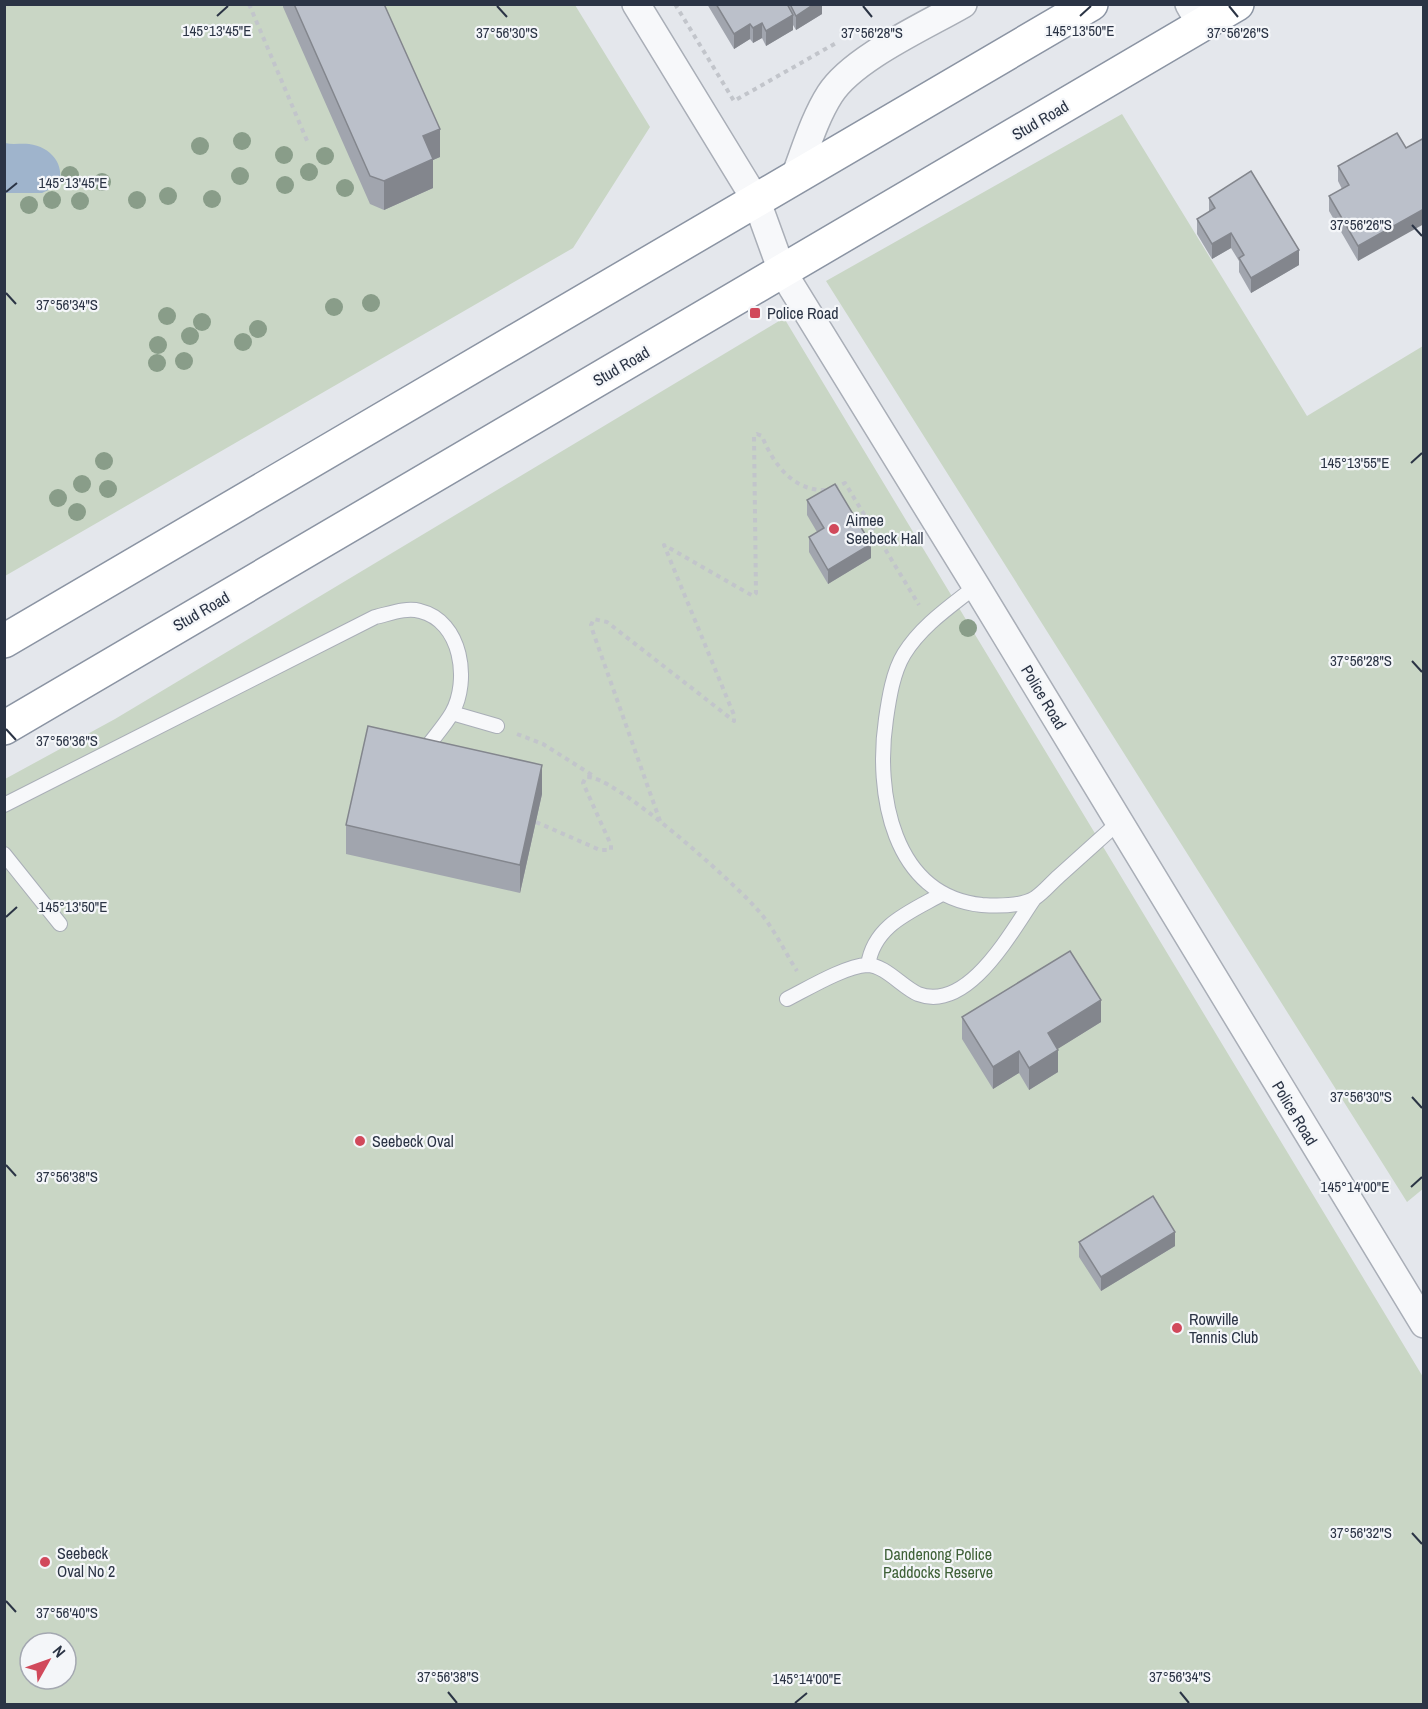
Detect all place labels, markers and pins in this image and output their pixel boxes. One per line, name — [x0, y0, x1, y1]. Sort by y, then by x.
place label: Police Road — [767, 302, 838, 324]
marker: Police Road — [748, 306, 762, 320]
place label: Aimee Seebeck Hall — [845, 509, 923, 549]
marker: Aimee Seebeck Hall — [827, 522, 841, 536]
place label: Seebeck Oval — [372, 1130, 454, 1152]
marker: Seebeck Oval — [353, 1134, 367, 1148]
place label: Rowville Tennis Club — [1189, 1308, 1258, 1348]
marker: Rowville Tennis Club — [1170, 1321, 1184, 1335]
place label: Seebeck Oval No 2 — [57, 1542, 115, 1582]
marker: Seebeck Oval No 2 — [38, 1555, 52, 1569]

